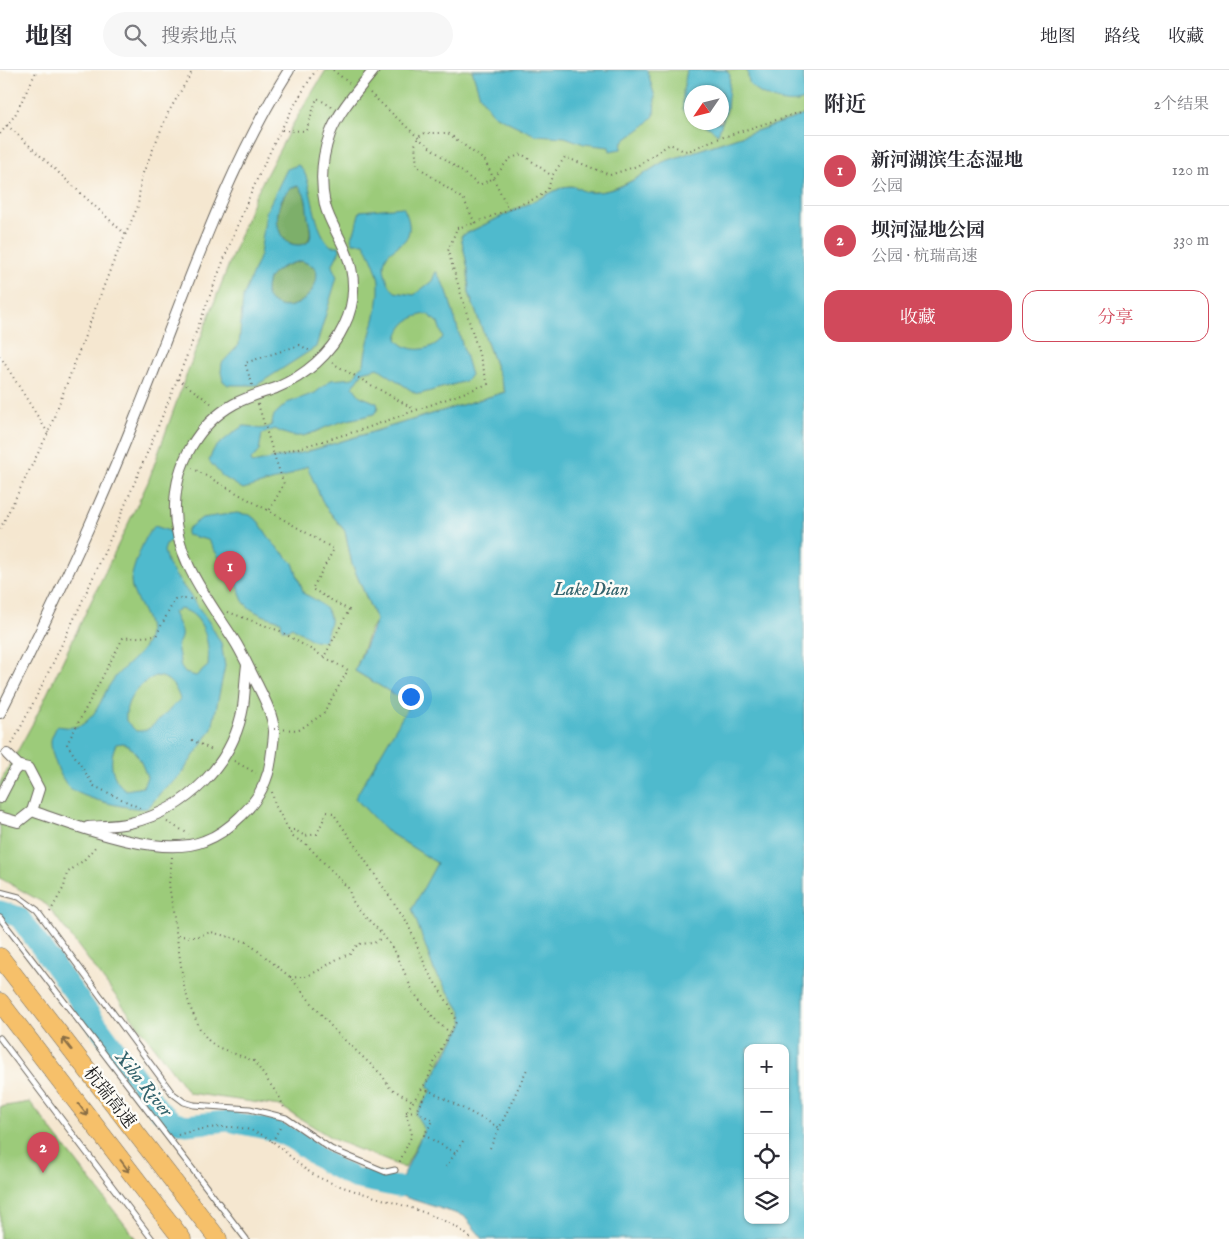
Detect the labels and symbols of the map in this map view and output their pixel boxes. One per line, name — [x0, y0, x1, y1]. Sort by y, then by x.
north arrow — [684, 85, 729, 130]
pin: 1 — [214, 551, 246, 592]
water label: Lake Dian — [552, 578, 629, 602]
your location — [398, 684, 424, 710]
one-way arrow — [61, 1038, 72, 1051]
water label: Xiba River — [108, 1045, 178, 1123]
street label: 杭瑞高速 — [78, 1063, 140, 1133]
one-way arrow — [77, 1103, 88, 1116]
pin: 2 — [27, 1132, 59, 1173]
one-way arrow — [120, 1159, 130, 1173]

